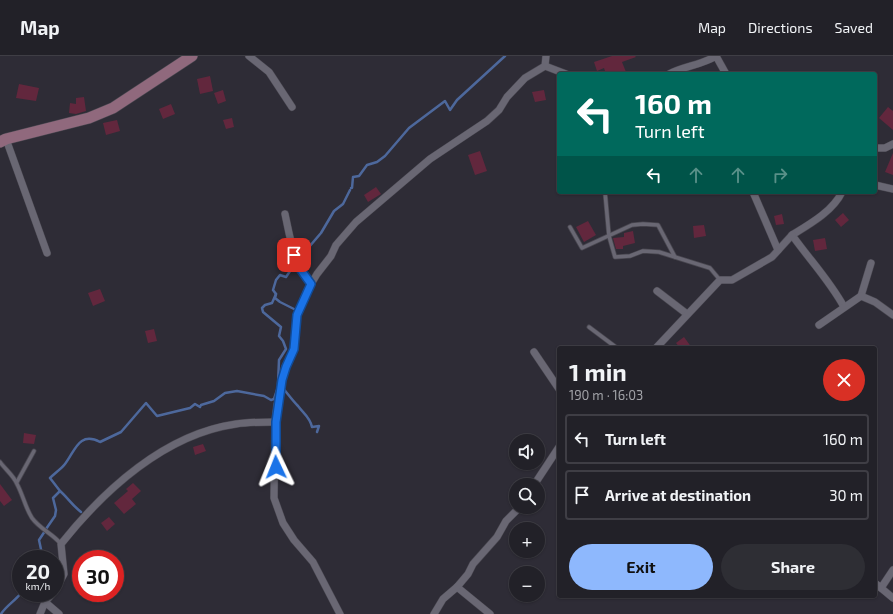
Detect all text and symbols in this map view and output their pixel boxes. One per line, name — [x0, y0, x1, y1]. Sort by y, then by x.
text: Map — [20, 16, 60, 39]
text: Map — [698, 19, 726, 36]
text: Directions — [748, 19, 813, 36]
text: Saved — [835, 19, 873, 36]
text: 160 m — [635, 86, 712, 120]
icon: left — [569, 88, 621, 140]
text: Turn left — [635, 120, 705, 142]
icon: left — [643, 164, 665, 186]
icon: ahead — [685, 164, 707, 186]
icon: ahead — [727, 164, 749, 186]
icon: right — [769, 164, 791, 186]
pin — [277, 238, 311, 272]
icon: arrive — [283, 244, 305, 266]
text: 1 min — [569, 357, 627, 386]
button: close — [823, 359, 865, 401]
text: 190 m · 16:03 — [569, 387, 643, 403]
icon: left — [571, 428, 593, 450]
text: Turn left — [605, 430, 666, 448]
text: 160 m — [823, 430, 863, 448]
map controls — [509, 434, 545, 602]
button: sound — [509, 434, 545, 470]
position arrow — [255, 446, 297, 488]
button: search — [509, 478, 545, 514]
icon: arrive — [571, 484, 593, 506]
text: Arrive at destination — [605, 486, 751, 504]
text: 30 m — [829, 486, 863, 504]
button: + — [509, 522, 545, 558]
button: Exit — [569, 544, 713, 590]
button: Share — [721, 544, 865, 590]
speed limit sign: 30 — [72, 550, 124, 602]
text: 20 — [26, 559, 50, 583]
button: − — [509, 566, 545, 602]
text: km/h — [26, 580, 50, 592]

